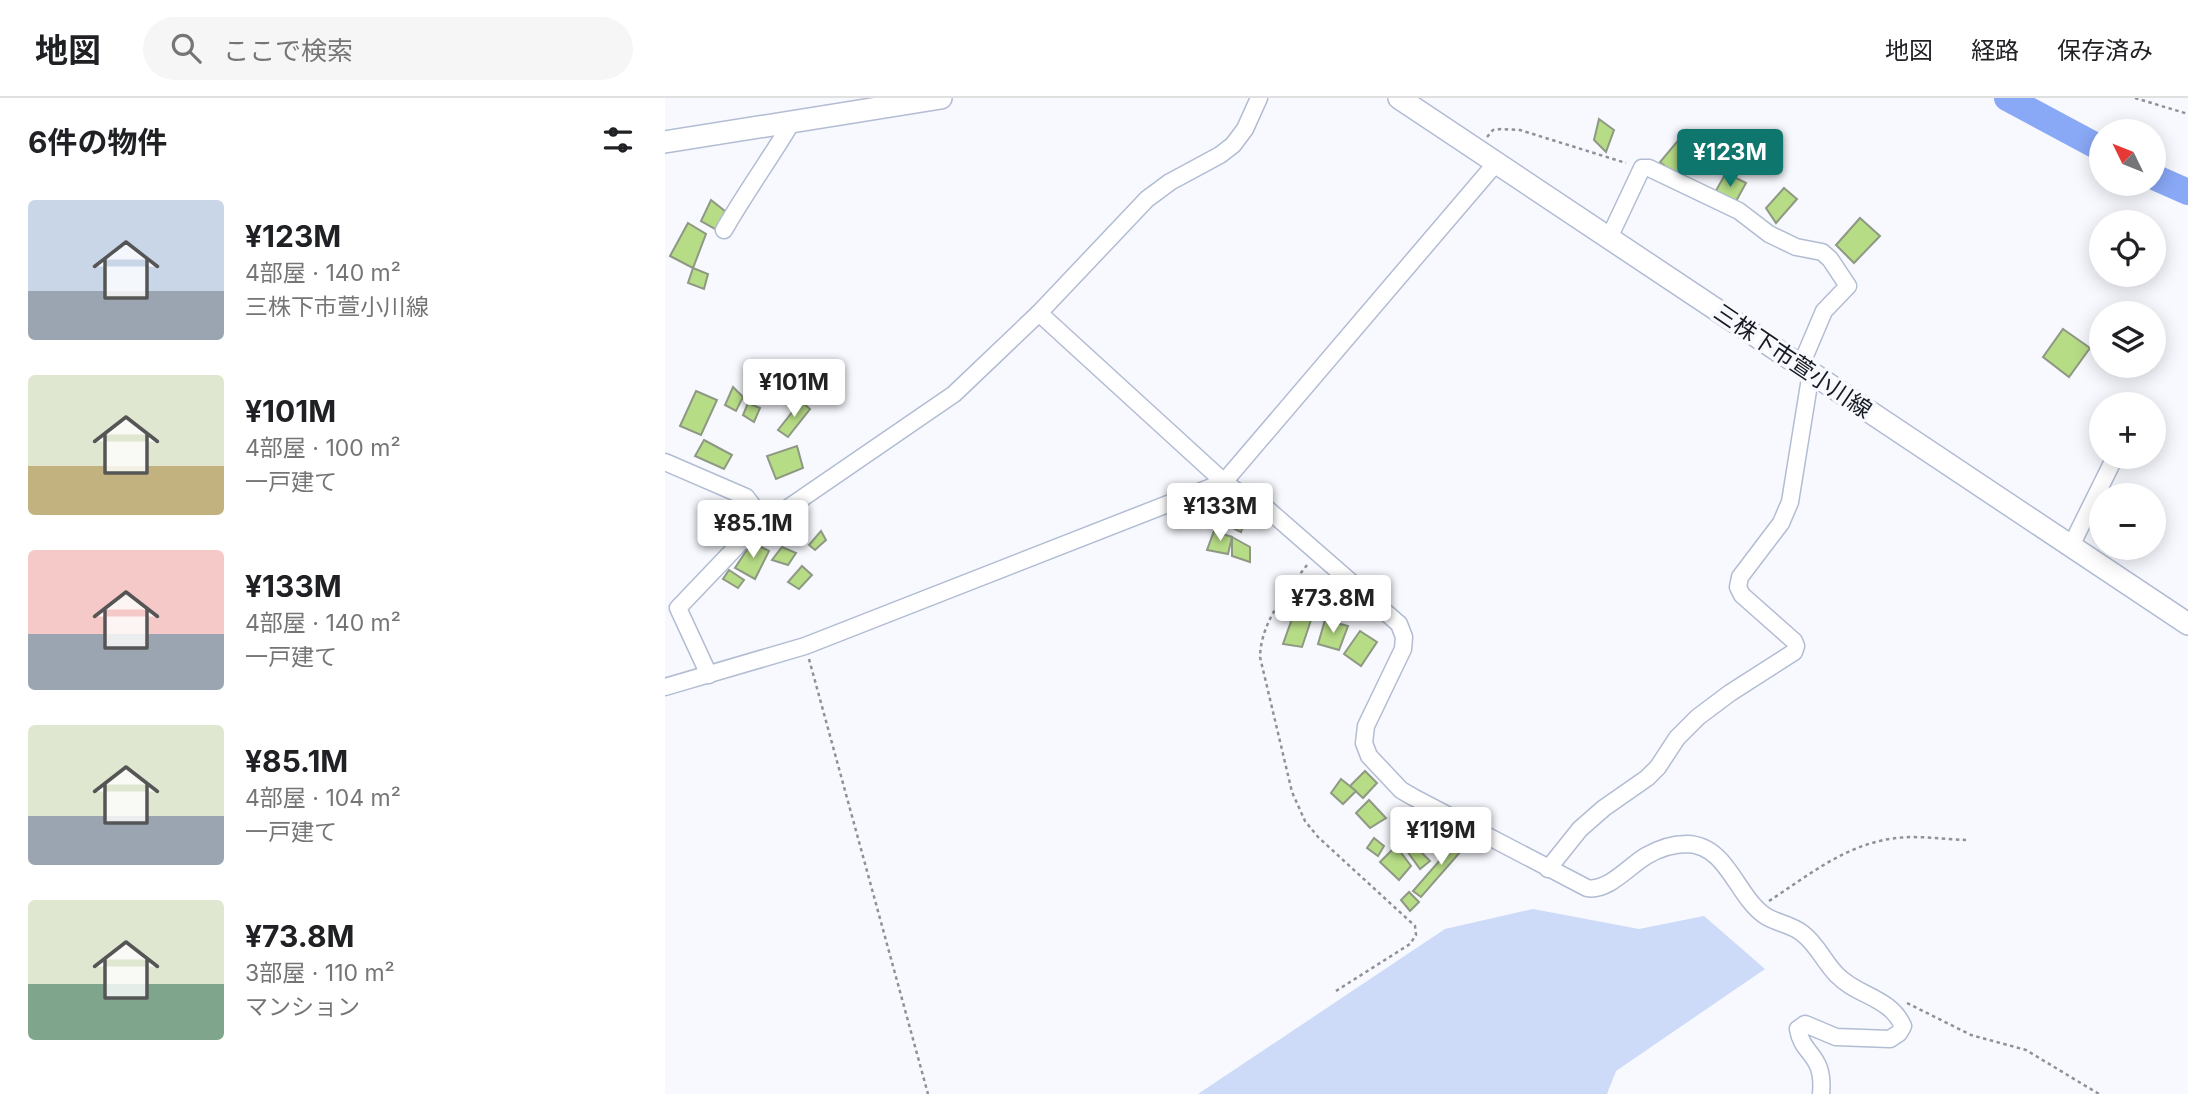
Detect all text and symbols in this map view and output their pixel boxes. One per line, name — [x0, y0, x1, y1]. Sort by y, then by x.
search box — [143, 17, 633, 80]
icon: search — [167, 29, 205, 67]
text: 地図 — [35, 30, 101, 70]
text: ここで検索 — [223, 35, 353, 66]
text: 地図 — [1885, 36, 1933, 65]
text: 経路 — [1971, 36, 2019, 65]
text: 保存済み — [2057, 36, 2153, 65]
north arrow — [2089, 119, 2167, 196]
map controls — [2089, 119, 2166, 560]
icon: filters — [599, 121, 637, 159]
text: 6件の物件 — [28, 124, 167, 160]
pin: ¥123M — [1681, 130, 1779, 189]
text: ¥123M — [1693, 138, 1767, 166]
button: locate — [2089, 210, 2166, 287]
text: ¥123M — [245, 218, 341, 254]
icon: home — [84, 228, 168, 312]
text: 4部屋 · 140 m² — [245, 259, 401, 287]
text: 三株下市萱小川線 — [245, 293, 429, 321]
street label: 三株下市萱小川線 — [1709, 298, 1877, 424]
button: layers — [2089, 301, 2166, 378]
pin: ¥101M — [745, 360, 843, 419]
text: ¥101M — [759, 368, 829, 396]
button: + — [2089, 392, 2166, 469]
text: ¥101M — [245, 393, 336, 429]
icon: home — [84, 403, 168, 487]
text: 4部屋 · 100 m² — [245, 434, 401, 462]
text: 一戸建て — [245, 468, 337, 496]
button: − — [2089, 483, 2166, 560]
pin: ¥133M — [1171, 484, 1269, 543]
text: ¥133M — [1183, 492, 1257, 520]
pin: ¥85.1M — [696, 500, 810, 560]
text: ¥85.1M — [713, 509, 793, 537]
text: ¥133M — [245, 568, 342, 604]
pin: ¥73.8M — [1276, 575, 1390, 635]
icon: home — [84, 578, 168, 662]
text: ¥73.8M — [1291, 584, 1375, 612]
text: 4部屋 · 140 m² — [245, 609, 401, 637]
text: 一戸建て — [245, 643, 337, 671]
text: ¥85.1M — [245, 743, 348, 779]
icon: home — [84, 753, 168, 837]
text: 4部屋 · 104 m² — [245, 784, 401, 812]
pin: ¥119M — [1392, 808, 1490, 867]
text: ¥119M — [1406, 816, 1476, 844]
text: 一戸建て — [245, 818, 337, 846]
text: ¥73.8M — [245, 918, 354, 954]
icon: home — [84, 928, 168, 1012]
text: 3部屋 · 110 m² — [245, 959, 395, 987]
text: マンション — [245, 993, 360, 1021]

